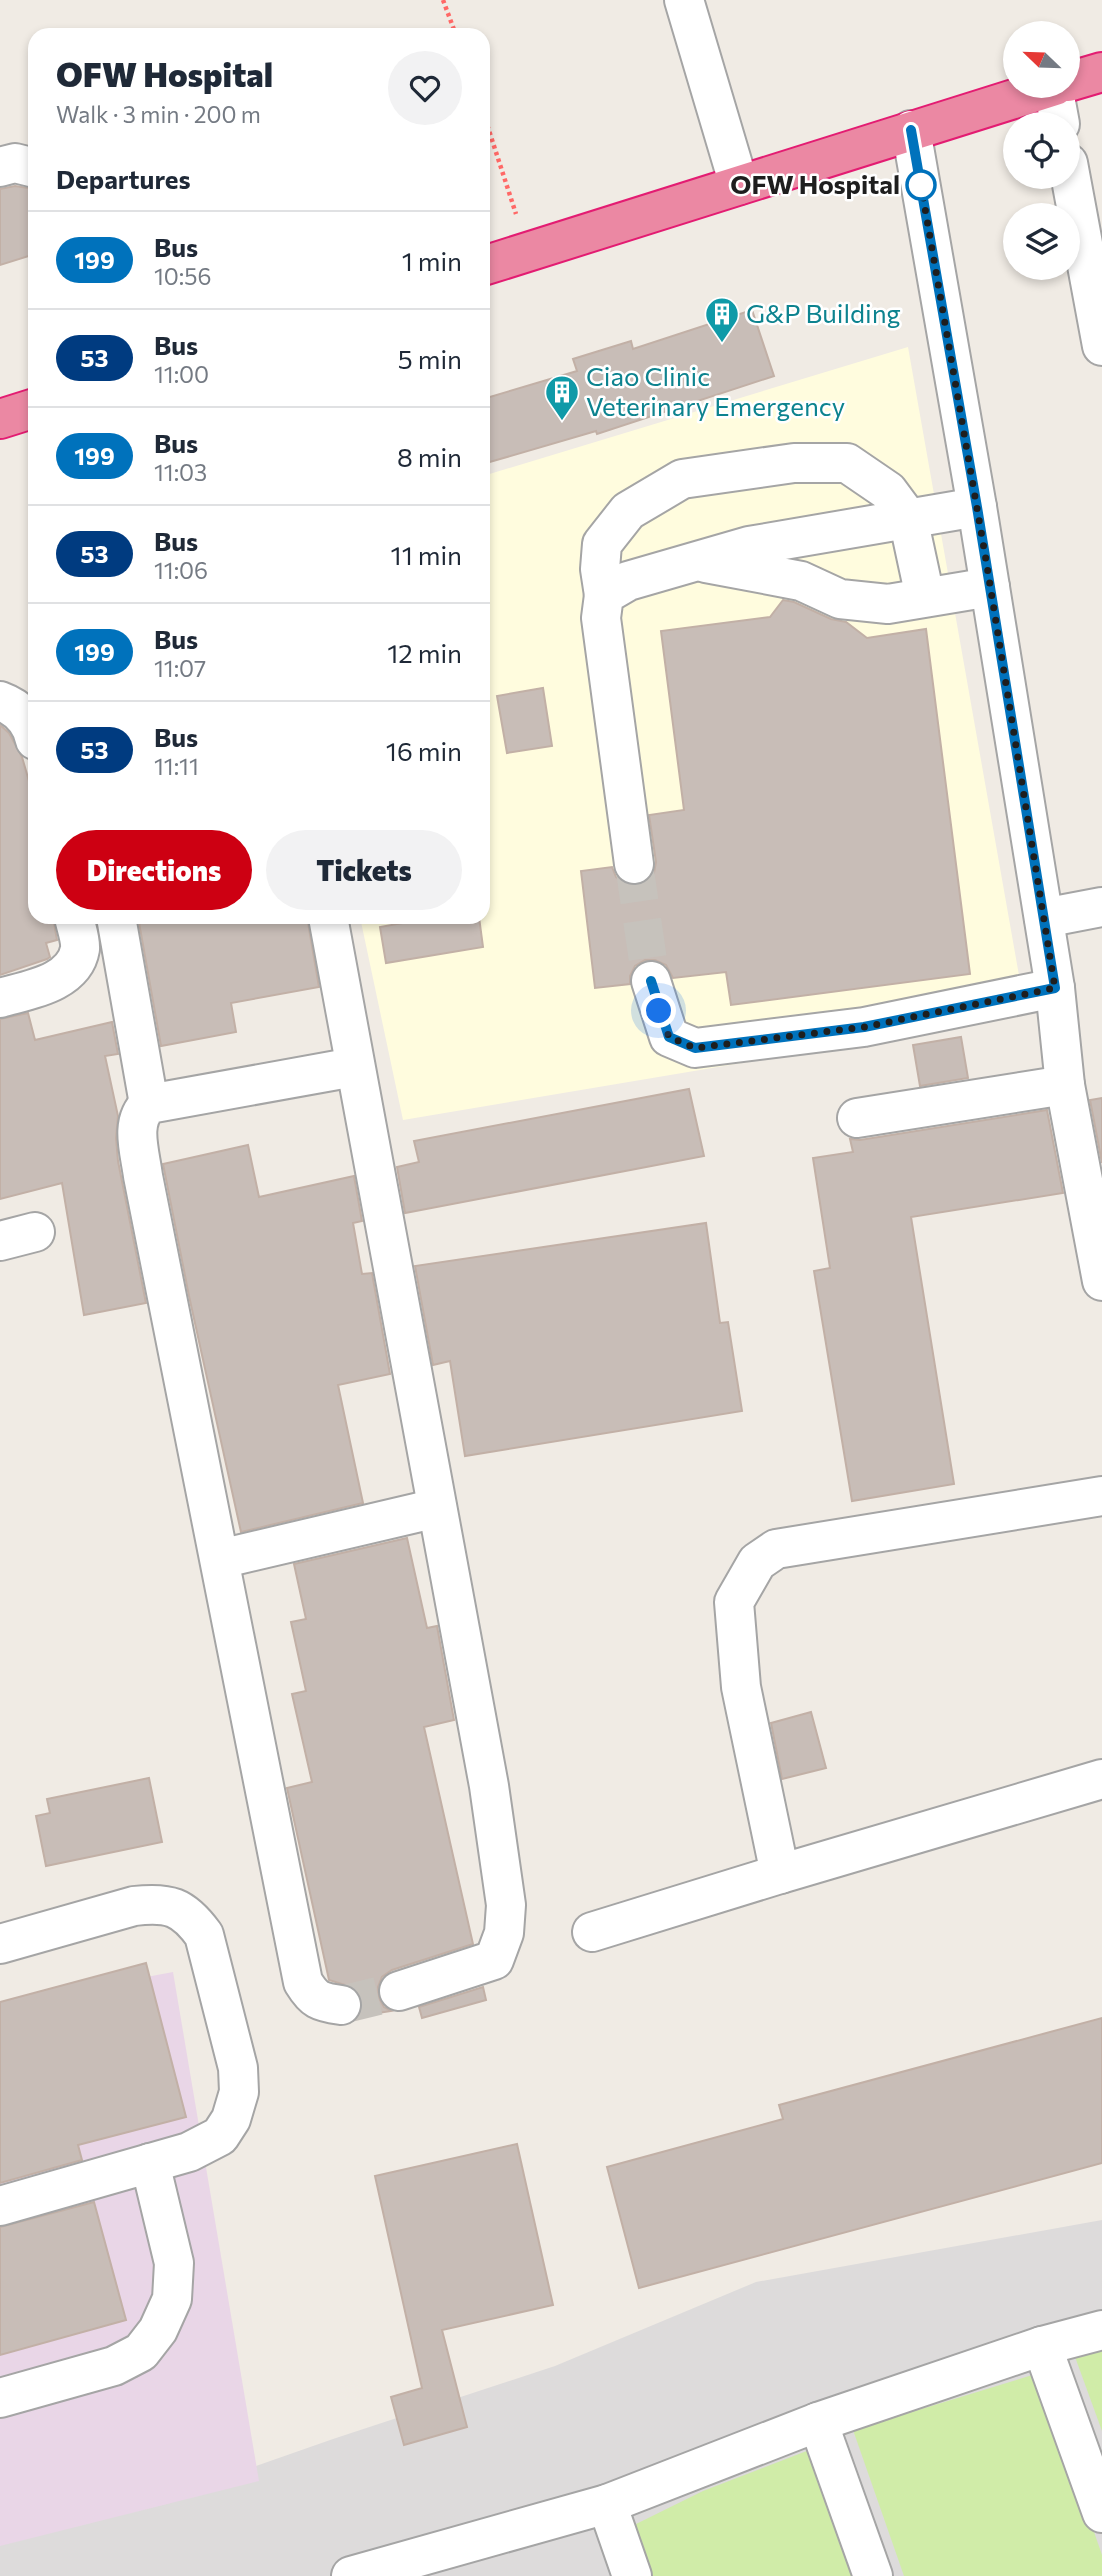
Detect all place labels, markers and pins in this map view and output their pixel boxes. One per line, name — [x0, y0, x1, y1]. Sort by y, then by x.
place label: OFW Hospital — [730, 168, 900, 199]
marker: OFW Hospital — [906, 170, 936, 200]
building icon: G&P Building — [703, 295, 741, 344]
place label: G&P Building — [746, 297, 901, 328]
place label: Ciao Clinic Veterinary Emergency — [586, 360, 845, 421]
building icon: Ciao Clinic Veterinary Emergency — [543, 373, 581, 422]

